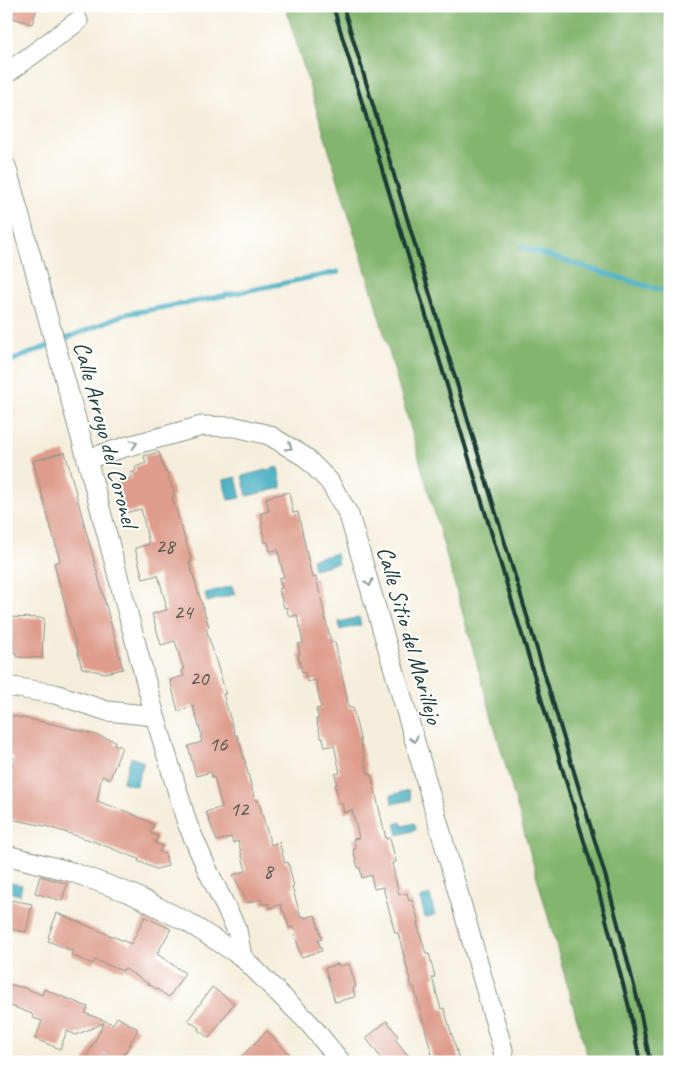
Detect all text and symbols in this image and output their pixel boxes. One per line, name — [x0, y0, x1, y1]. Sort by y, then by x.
street label: Calle Arroyo del Coronel — [67, 338, 146, 534]
one-way arrow — [129, 440, 137, 450]
one-way arrow — [284, 441, 293, 451]
house number: 28 — [156, 533, 177, 559]
street label: Calle Sitio del Marillejo — [370, 543, 450, 729]
one-way arrow — [363, 578, 373, 586]
house number: 24 — [174, 599, 195, 625]
house number: 20 — [190, 665, 210, 691]
house number: 16 — [209, 731, 228, 757]
one-way arrow — [409, 734, 419, 742]
house number: 12 — [230, 796, 250, 822]
house number: 8 — [263, 858, 275, 884]

